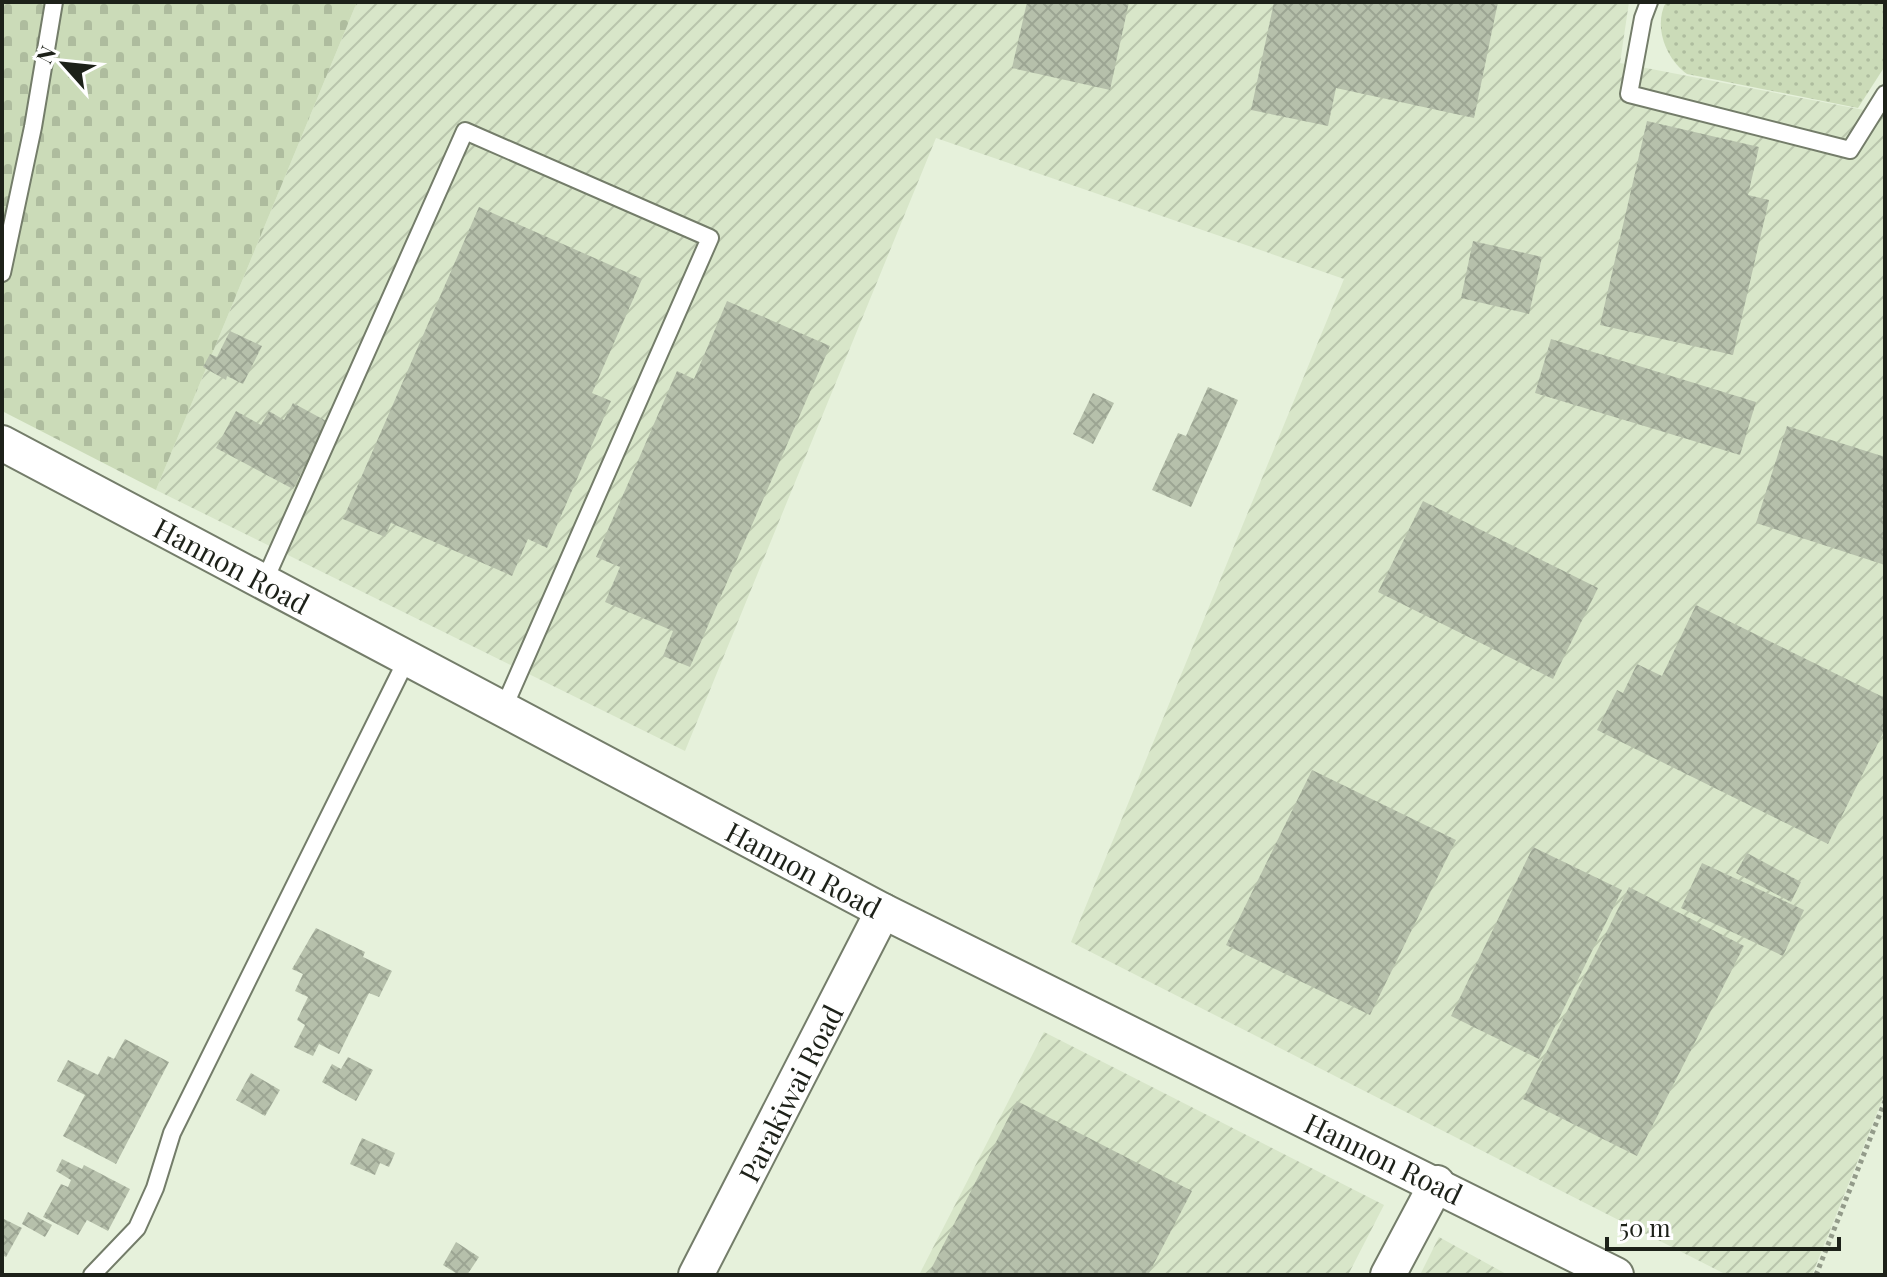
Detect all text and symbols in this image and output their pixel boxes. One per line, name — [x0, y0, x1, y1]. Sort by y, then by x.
north arrow — [24, 24, 104, 104]
text: N — [28, 40, 62, 68]
street label: Hannon Road — [148, 508, 316, 622]
street label: Hannon Road — [720, 812, 888, 926]
street label: Parakiwai Road — [729, 998, 851, 1188]
street label: Hannon Road — [1299, 1104, 1469, 1212]
scale bar — [1607, 1201, 1839, 1251]
text: 50 m — [1619, 1211, 1671, 1243]

